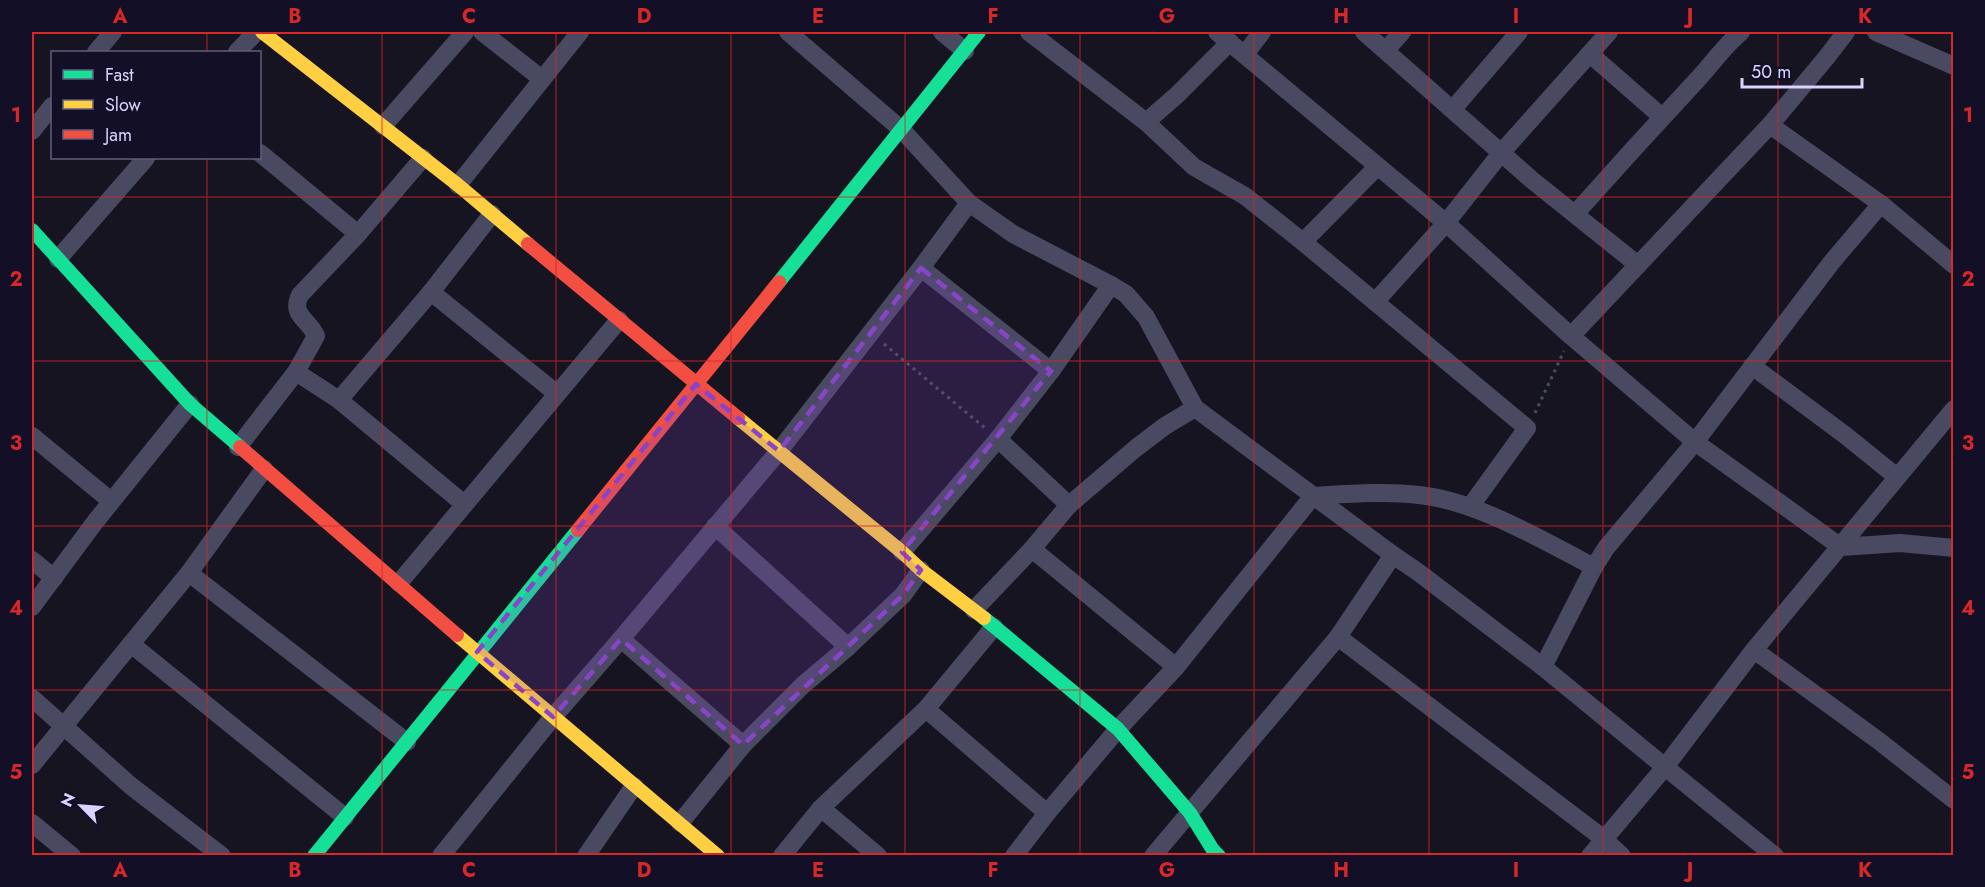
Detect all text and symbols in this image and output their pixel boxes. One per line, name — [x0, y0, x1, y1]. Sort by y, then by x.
text: A — [112, 2, 128, 31]
text: B — [288, 2, 302, 31]
text: C — [462, 2, 476, 31]
text: D — [637, 2, 651, 31]
text: E — [812, 2, 824, 31]
text: F — [987, 2, 999, 31]
text: G — [1159, 2, 1175, 31]
text: H — [1333, 2, 1349, 31]
text: I — [1513, 2, 1519, 31]
text: J — [1683, 2, 1693, 31]
text: K — [1858, 2, 1872, 31]
legend — [51, 51, 261, 159]
scale bar — [1742, 51, 1862, 89]
text: 50 m — [1751, 59, 1791, 85]
text: Fast — [105, 62, 134, 88]
text: Slow — [105, 92, 142, 118]
text: 1 — [11, 101, 21, 130]
text: 1 — [1963, 101, 1973, 130]
text: Jam — [103, 122, 132, 148]
text: 2 — [9, 265, 23, 294]
text: 2 — [1961, 265, 1975, 294]
text: 3 — [10, 429, 22, 458]
text: 3 — [1962, 429, 1974, 458]
text: 4 — [9, 594, 23, 623]
text: 4 — [1961, 594, 1975, 623]
text: 5 — [10, 758, 23, 787]
text: 5 — [1962, 758, 1975, 787]
north arrow — [51, 776, 111, 836]
text: N — [55, 789, 81, 810]
text: A — [112, 856, 128, 885]
text: B — [288, 856, 302, 885]
text: C — [462, 856, 476, 885]
text: D — [637, 856, 651, 885]
text: E — [812, 856, 824, 885]
text: F — [987, 856, 999, 885]
text: G — [1159, 856, 1175, 885]
text: H — [1333, 856, 1349, 885]
text: I — [1513, 856, 1519, 885]
text: J — [1683, 856, 1693, 885]
text: K — [1858, 856, 1872, 885]

